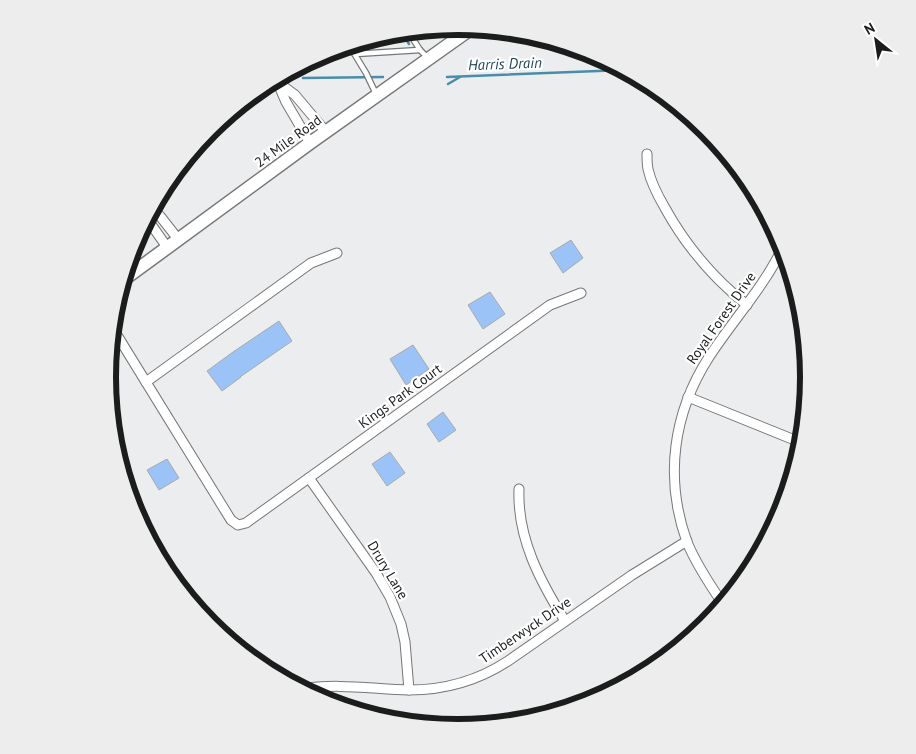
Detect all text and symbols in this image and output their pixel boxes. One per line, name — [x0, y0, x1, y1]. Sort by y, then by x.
north arrow — [851, 15, 901, 65]
text: N — [861, 19, 878, 39]
water label: Harris Drain — [468, 53, 542, 74]
street label: 24 Mile Road — [251, 111, 325, 171]
street label: Royal Forest Drive — [682, 268, 760, 368]
street label: Kings Park Court — [355, 360, 445, 432]
street label: Drury Lane — [364, 538, 412, 602]
street label: Timberwyck Drive — [476, 593, 574, 667]

